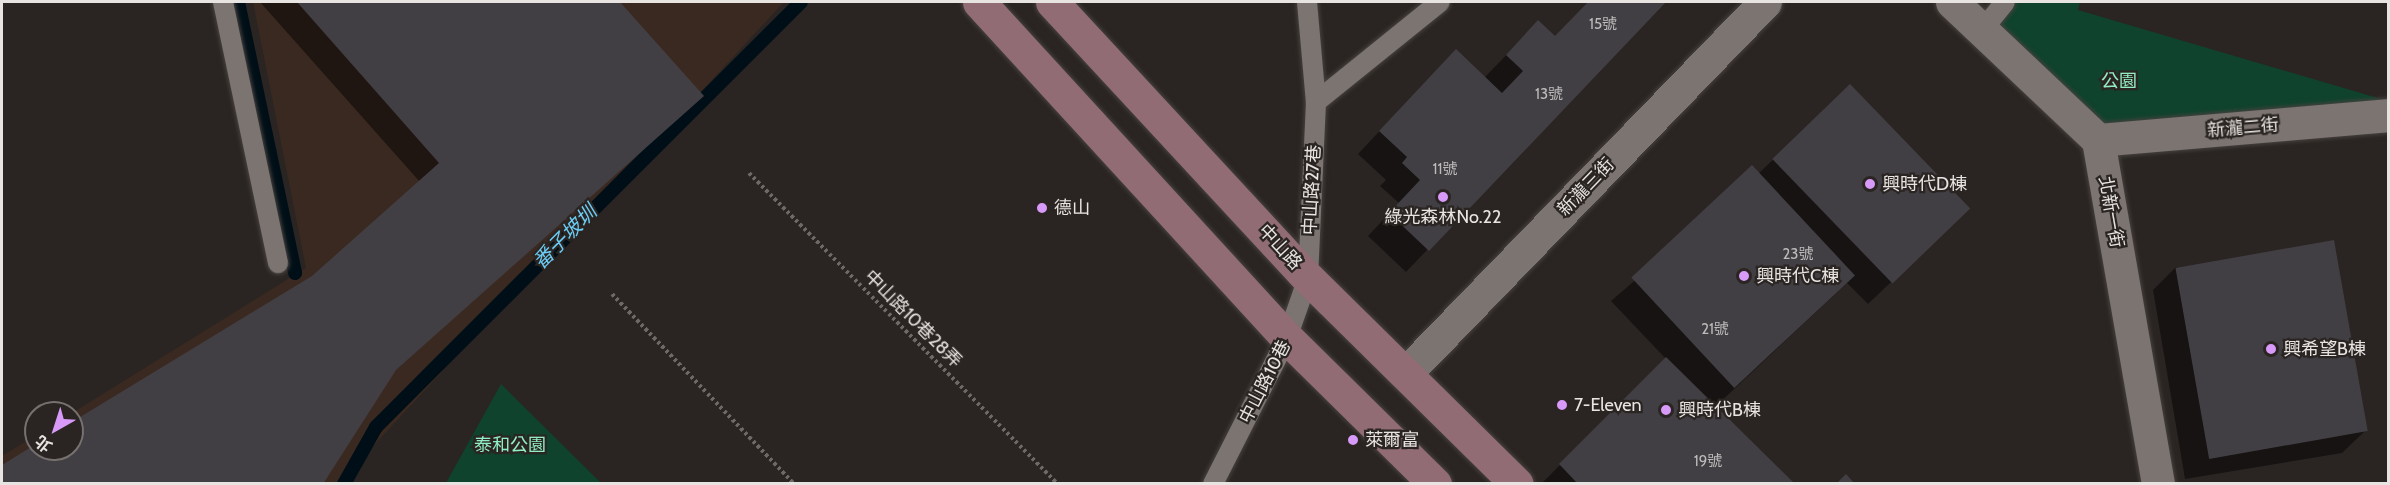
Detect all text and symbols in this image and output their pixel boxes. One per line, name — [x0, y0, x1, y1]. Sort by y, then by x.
house number: 15號 — [1589, 16, 1617, 34]
park label: 公園 — [2101, 70, 2137, 92]
house number: 13號 — [1535, 86, 1563, 104]
street label: 新瀧二街 — [2206, 114, 2280, 142]
street label: 中山路27巷 — [1299, 144, 1325, 236]
street label: 新瀧三街 — [1553, 154, 1619, 220]
house number: 11號 — [1433, 161, 1457, 179]
place label: 興時代D棟 — [1882, 173, 1967, 195]
street label: 北新一街 — [2094, 175, 2128, 249]
marker: 興時代D棟 — [1863, 177, 1877, 191]
marker: 綠光森林No.22 — [1436, 190, 1450, 204]
place label: 德山 — [1054, 197, 1090, 219]
water label: 番子坡圳 — [528, 200, 602, 274]
marker: 德山 — [1035, 201, 1049, 215]
place label: 綠光森林No.22 — [1385, 206, 1501, 228]
street label: 中山路 — [1254, 220, 1306, 274]
house number: 23號 — [1783, 246, 1813, 264]
place label: 興時代C棟 — [1756, 265, 1839, 287]
street label: 中山路10巷28弄 — [860, 266, 966, 372]
marker: 興時代C棟 — [1737, 269, 1751, 283]
house number: 21號 — [1701, 321, 1729, 339]
street label: 中山路10巷 — [1235, 337, 1295, 427]
place label: 興希望B棟 — [2283, 338, 2366, 360]
marker: 興希望B棟 — [2264, 342, 2278, 356]
place label: 7-Eleven — [1574, 394, 1642, 416]
marker: 7-Eleven — [1555, 398, 1569, 412]
place label: 興時代B棟 — [1678, 399, 1761, 421]
north arrow — [24, 401, 84, 461]
marker: 興時代B棟 — [1659, 403, 1673, 417]
place label: 萊爾富 — [1365, 429, 1419, 451]
text: 北 — [31, 431, 56, 456]
marker: 萊爾富 — [1346, 433, 1360, 447]
park label: 泰和公園 — [474, 434, 546, 456]
house number: 19號 — [1694, 453, 1722, 471]

